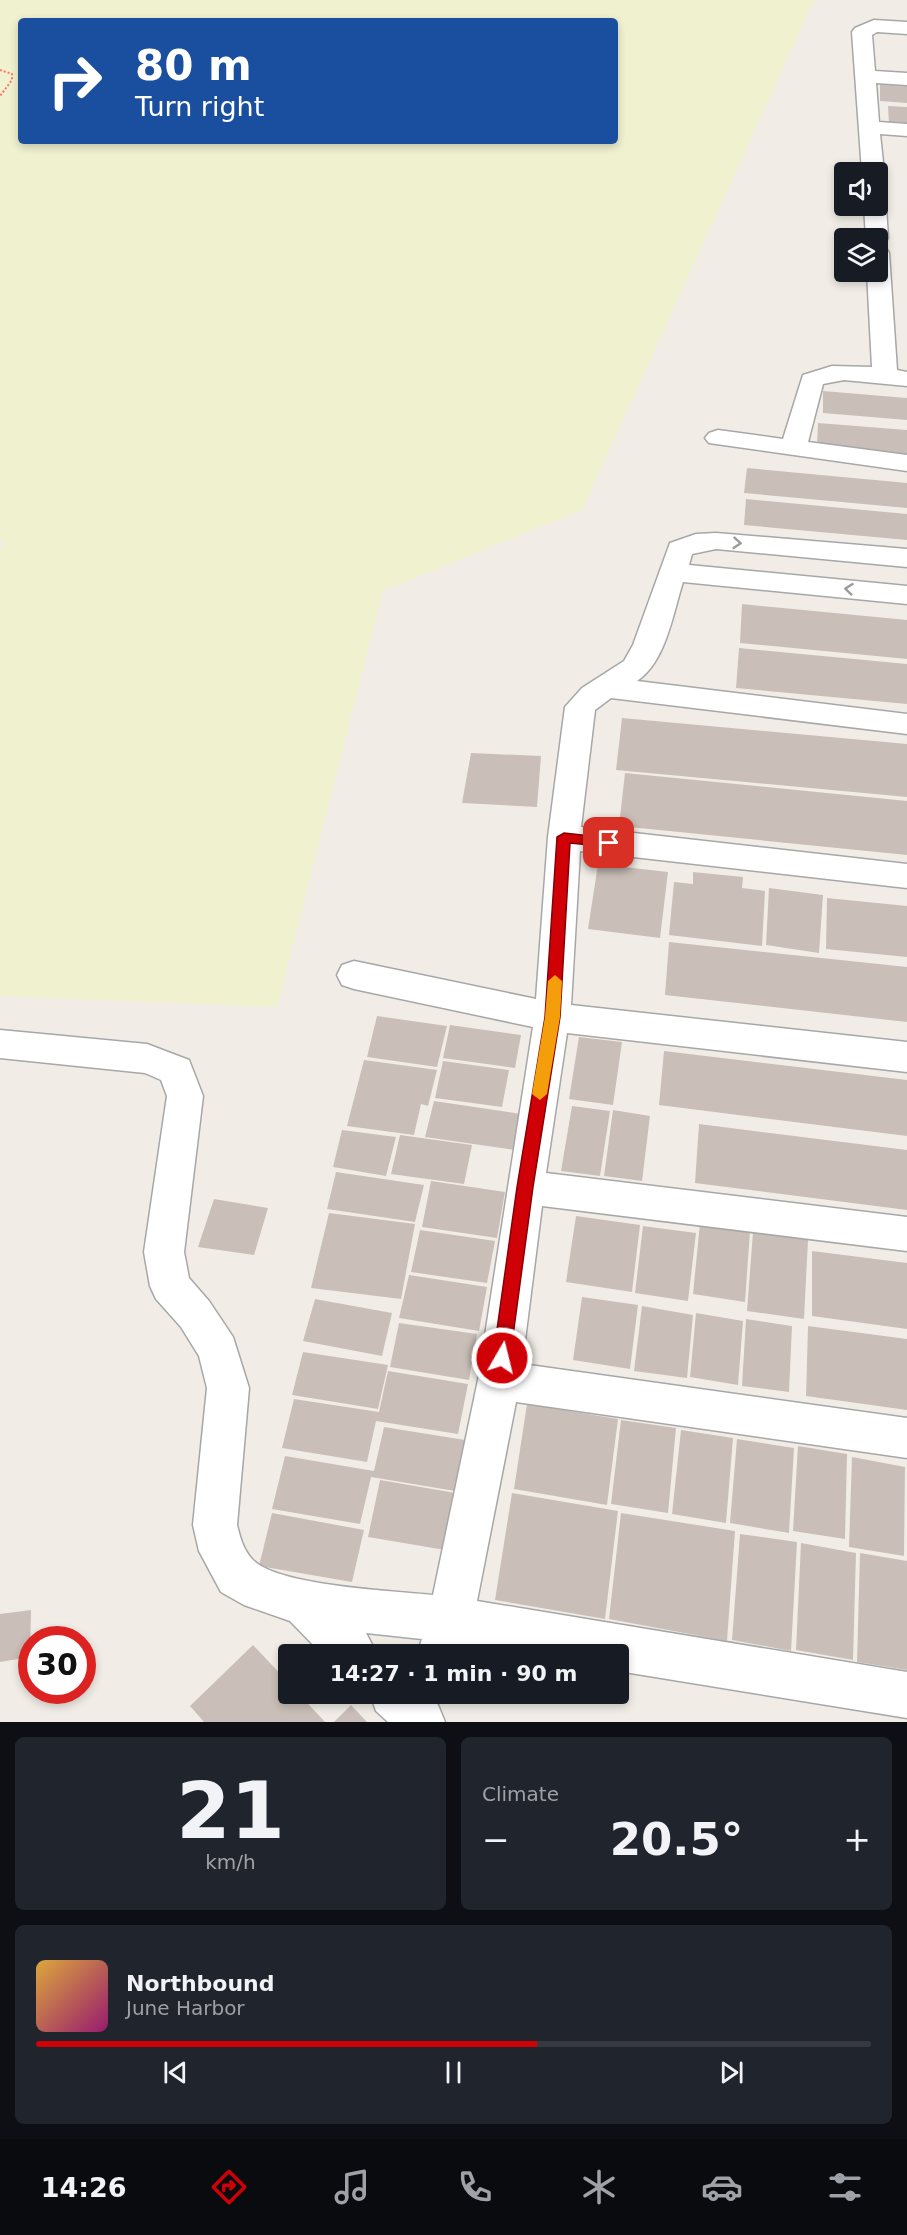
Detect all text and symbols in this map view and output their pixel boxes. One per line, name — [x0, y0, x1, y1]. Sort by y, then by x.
text: 80 m — [135, 41, 252, 90]
icon: right — [36, 42, 114, 120]
text: Turn right — [135, 91, 264, 122]
map controls — [834, 162, 888, 282]
button: sound — [834, 162, 888, 216]
button: layers — [834, 228, 888, 282]
one-way arrow — [733, 536, 742, 549]
one-way arrow — [844, 583, 853, 596]
pin — [583, 817, 634, 868]
icon: arrive — [592, 826, 625, 859]
position arrow — [470, 1326, 534, 1390]
speed limit sign: 30 — [18, 1626, 96, 1704]
text: 14:27 · 1 min · 90 m — [330, 1661, 577, 1686]
text: 21 — [176, 1766, 285, 1856]
text: Climate — [482, 1782, 559, 1806]
text: 20.5° — [610, 1813, 743, 1866]
text: − — [482, 1820, 510, 1859]
text: + — [843, 1820, 871, 1859]
text: km/h — [205, 1850, 256, 1874]
text: Northbound — [126, 1971, 275, 1996]
text: June Harbor — [126, 1996, 245, 2020]
icon: previous — [159, 2056, 192, 2089]
icon: pause — [437, 2056, 470, 2089]
icon: next — [715, 2056, 748, 2089]
icon: directions — [208, 2166, 250, 2208]
icon: music — [331, 2166, 373, 2208]
icon: phone — [454, 2166, 496, 2208]
icon: climate — [578, 2166, 620, 2208]
icon: car — [701, 2166, 743, 2208]
icon: filters — [824, 2166, 866, 2208]
text: 14:26 — [41, 2172, 127, 2203]

